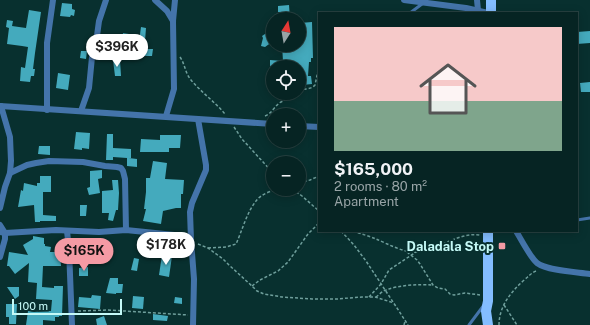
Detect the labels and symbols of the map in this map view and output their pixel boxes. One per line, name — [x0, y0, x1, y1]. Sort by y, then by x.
north arrow — [266, 12, 306, 52]
pin: $396K — [89, 34, 145, 68]
pin: $178K — [138, 232, 194, 266]
pin: $165K — [56, 238, 112, 272]
place label: Daladala Stop — [407, 239, 494, 254]
marker: Daladala Stop — [497, 241, 507, 251]
scale bar — [12, 297, 122, 316]

